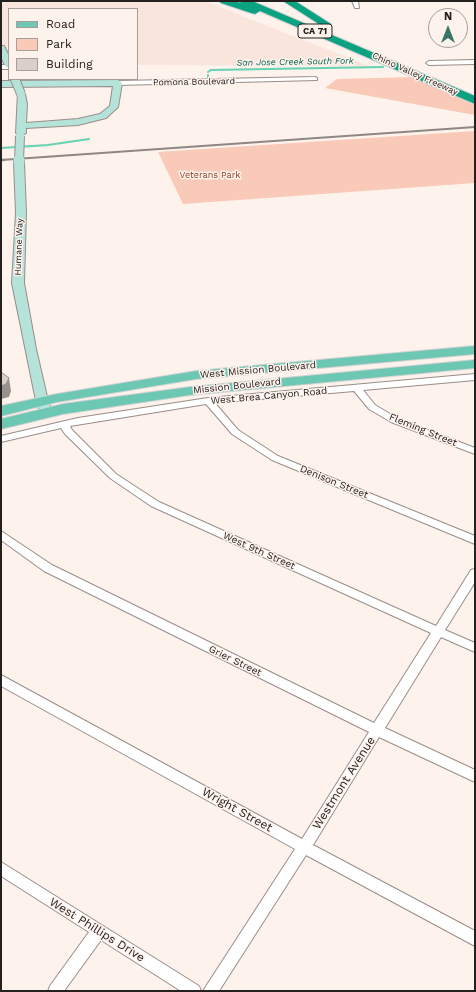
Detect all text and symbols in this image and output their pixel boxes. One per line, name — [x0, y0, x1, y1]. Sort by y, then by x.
legend — [8, 8, 138, 80]
north arrow — [428, 8, 468, 48]
text: N — [444, 10, 452, 23]
text: Road — [46, 17, 75, 31]
road number: CA 71 — [298, 24, 332, 38]
text: Park — [46, 37, 72, 51]
street label: Chino Valley Freeway — [371, 50, 459, 98]
water label: San Jose Creek South Fork — [236, 56, 354, 68]
text: Building — [46, 57, 93, 71]
street label: Pomona Boulevard — [153, 76, 235, 88]
park label: Veterans Park — [180, 170, 240, 180]
street label: Humane Way — [13, 218, 25, 276]
street label: West Mission Boulevard — [200, 359, 316, 381]
street label: Mission Boulevard — [192, 375, 282, 397]
street label: West Brea Canyon Road — [210, 385, 328, 407]
street label: Fleming Street — [387, 411, 459, 449]
street label: Denison Street — [298, 463, 370, 501]
street label: West 9th Street — [221, 530, 297, 572]
street label: Grier Street — [207, 643, 263, 679]
street label: Westmont Avenue — [310, 734, 378, 832]
street label: Wright Street — [199, 785, 275, 835]
street label: West Phillips Drive — [47, 895, 147, 965]

